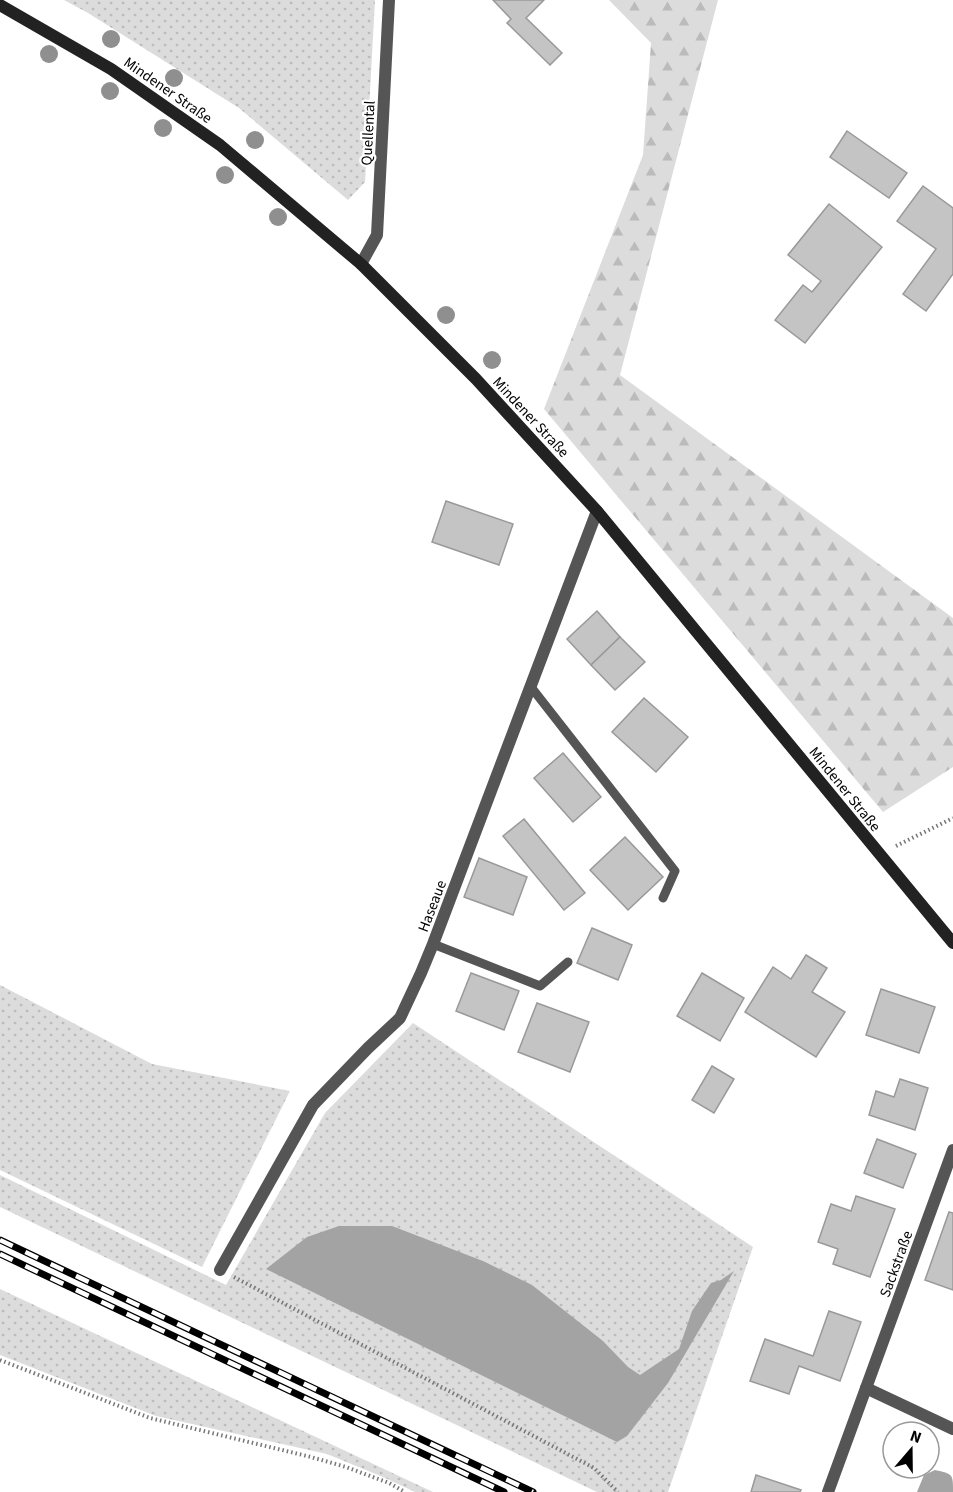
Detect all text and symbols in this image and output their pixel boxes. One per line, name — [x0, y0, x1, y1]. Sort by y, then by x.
street label: Mindener Straße — [119, 52, 216, 129]
street label: Quellental — [356, 100, 381, 166]
street label: Mindener Straße — [488, 372, 574, 462]
street label: Mindener Straße — [804, 742, 885, 836]
street label: Haseaue — [413, 877, 452, 935]
street label: Sackstraße — [875, 1228, 918, 1300]
north arrow — [881, 1420, 941, 1480]
text: N — [907, 1425, 925, 1449]

